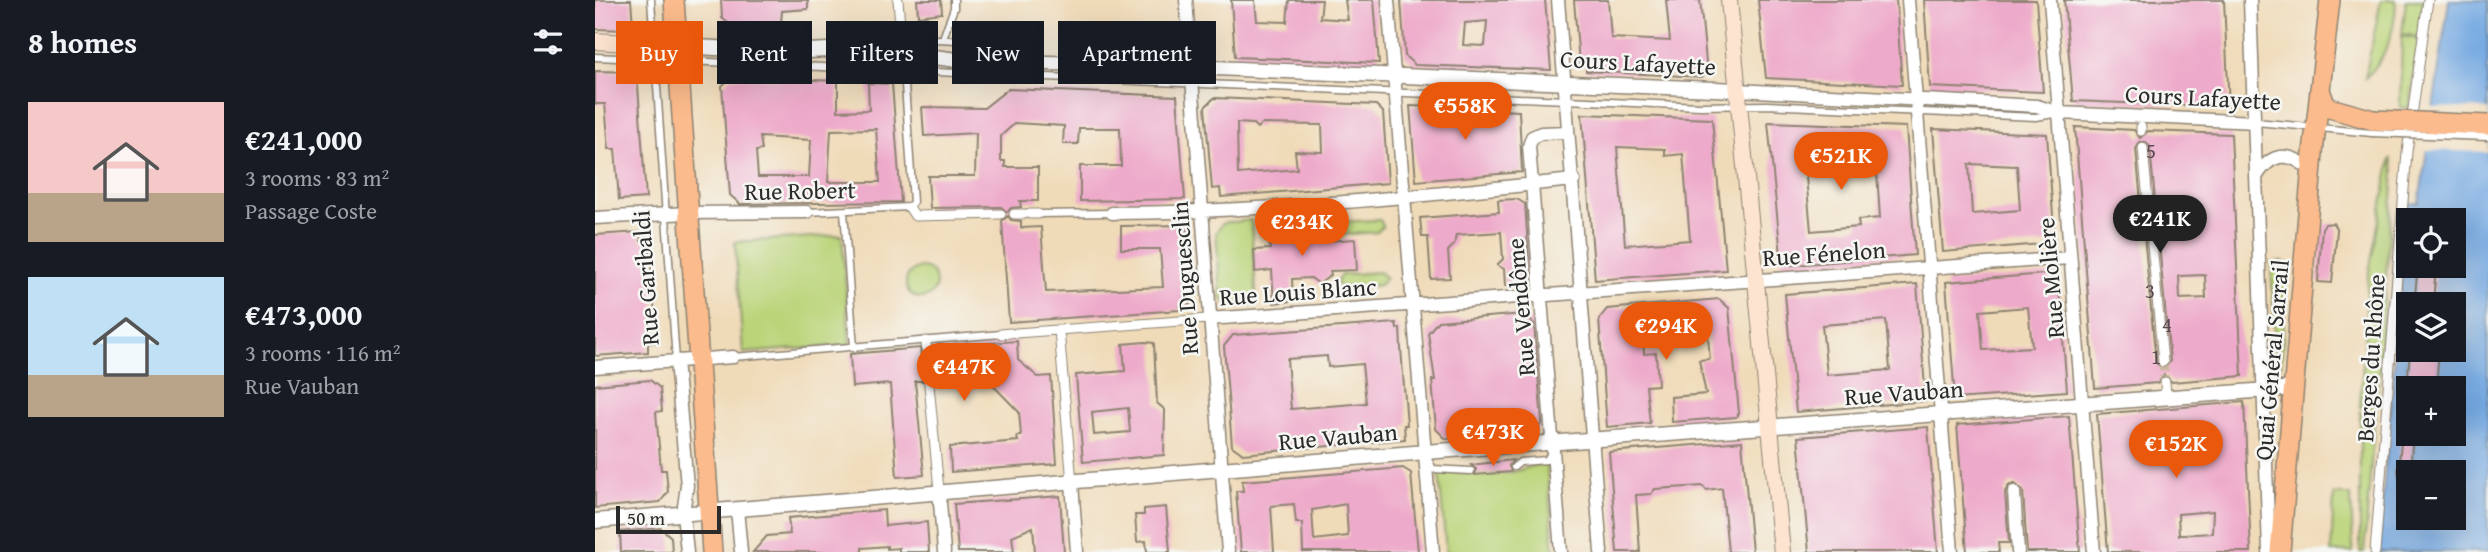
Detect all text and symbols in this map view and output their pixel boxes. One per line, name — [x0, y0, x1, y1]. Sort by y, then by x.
text: 8 homes — [28, 20, 137, 64]
chip: Buy — [616, 21, 703, 84]
chip: Rent — [717, 21, 812, 84]
chip: Filters — [826, 21, 938, 84]
chip: New — [952, 21, 1044, 84]
chip: Apartment — [1058, 21, 1216, 84]
icon: filters — [529, 23, 567, 61]
street label: Cours Lafayette — [1559, 41, 1717, 84]
street label: Cours Lafayette — [2124, 76, 2282, 119]
pin: €558K — [1416, 82, 1514, 142]
text: €558K — [1434, 88, 1496, 121]
text: €241,000 — [245, 117, 362, 161]
icon: home — [84, 130, 168, 214]
pin: €521K — [1792, 132, 1890, 192]
house number: 5 — [2146, 135, 2156, 166]
text: €521K — [1810, 138, 1872, 171]
text: 3 rooms · 83 m² — [245, 161, 389, 194]
street label: Rue Robert — [744, 172, 857, 209]
text: Passage Coste — [245, 194, 377, 227]
pin: €241K — [2111, 196, 2209, 255]
pin: €234K — [1253, 198, 1351, 258]
street label: Rue Duguesclin — [1162, 200, 1207, 356]
text: €241K — [2129, 201, 2191, 234]
text: €234K — [1271, 204, 1333, 237]
map controls — [2396, 208, 2466, 530]
button: locate — [2396, 208, 2466, 278]
street label: Rue Garibaldi — [623, 209, 668, 347]
street label: Rue Molière — [2028, 216, 2073, 340]
street label: Rue Fénelon — [1761, 232, 1887, 275]
street label: Rue Vendôme — [1497, 237, 1544, 377]
street label: Quai Général Sarrail — [2245, 258, 2298, 462]
street label: Rue Louis Blanc — [1218, 269, 1378, 314]
street label: Berges du Rhône — [2347, 273, 2394, 443]
house number: 3 — [2145, 275, 2155, 306]
text: €473,000 — [245, 292, 362, 336]
button: layers — [2396, 292, 2466, 362]
pin: €294K — [1617, 302, 1715, 362]
icon: home — [84, 305, 168, 389]
text: €294K — [1635, 308, 1697, 341]
house number: 4 — [2162, 309, 2172, 340]
text: 3 rooms · 116 m² — [245, 336, 400, 369]
house number: 1 — [2151, 341, 2161, 372]
pin: €447K — [915, 344, 1013, 403]
text: €447K — [933, 349, 995, 382]
text: Rue Vauban — [245, 369, 359, 402]
street label: Rue Vauban — [1843, 371, 1965, 414]
button: + — [2396, 376, 2466, 446]
pin: €473K — [1444, 408, 1542, 468]
street label: Rue Vauban — [1277, 414, 1399, 459]
text: €473K — [1462, 414, 1524, 447]
pin: €152K — [2127, 420, 2225, 480]
text: €152K — [2145, 426, 2207, 459]
button: − — [2396, 460, 2466, 530]
scale bar — [616, 503, 721, 535]
text: 50 m — [627, 504, 665, 532]

